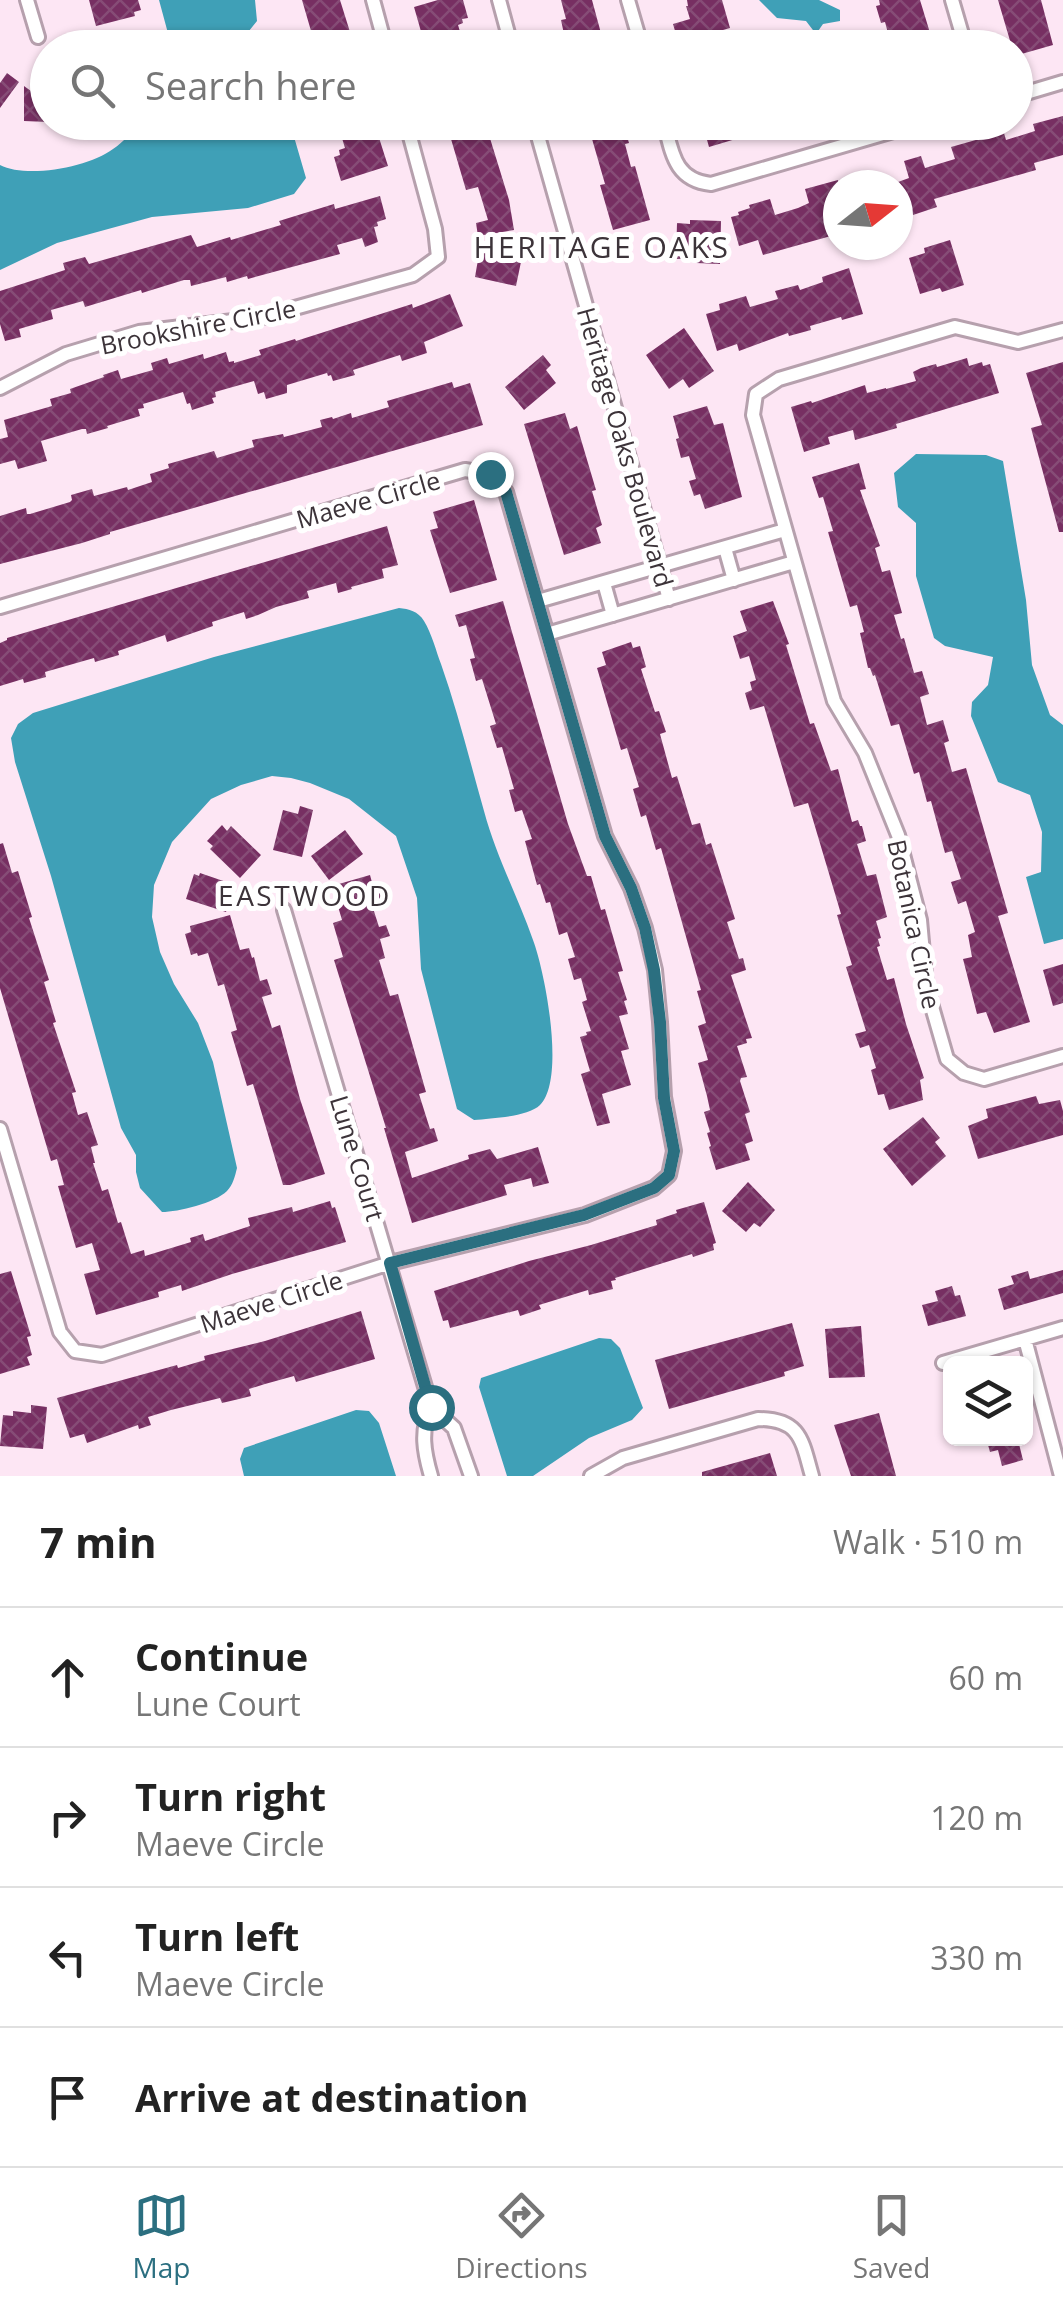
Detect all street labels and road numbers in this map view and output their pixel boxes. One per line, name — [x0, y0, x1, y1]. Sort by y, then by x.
street label: Brookshire Circle — [97, 290, 299, 362]
street label: Heritage Oaks Boulevard — [570, 303, 682, 591]
street label: Maeve Circle — [292, 462, 444, 536]
street label: Botanica Circle — [880, 836, 950, 1012]
street label: Lune Court — [323, 1091, 393, 1225]
street label: Maeve Circle — [195, 1262, 347, 1340]

